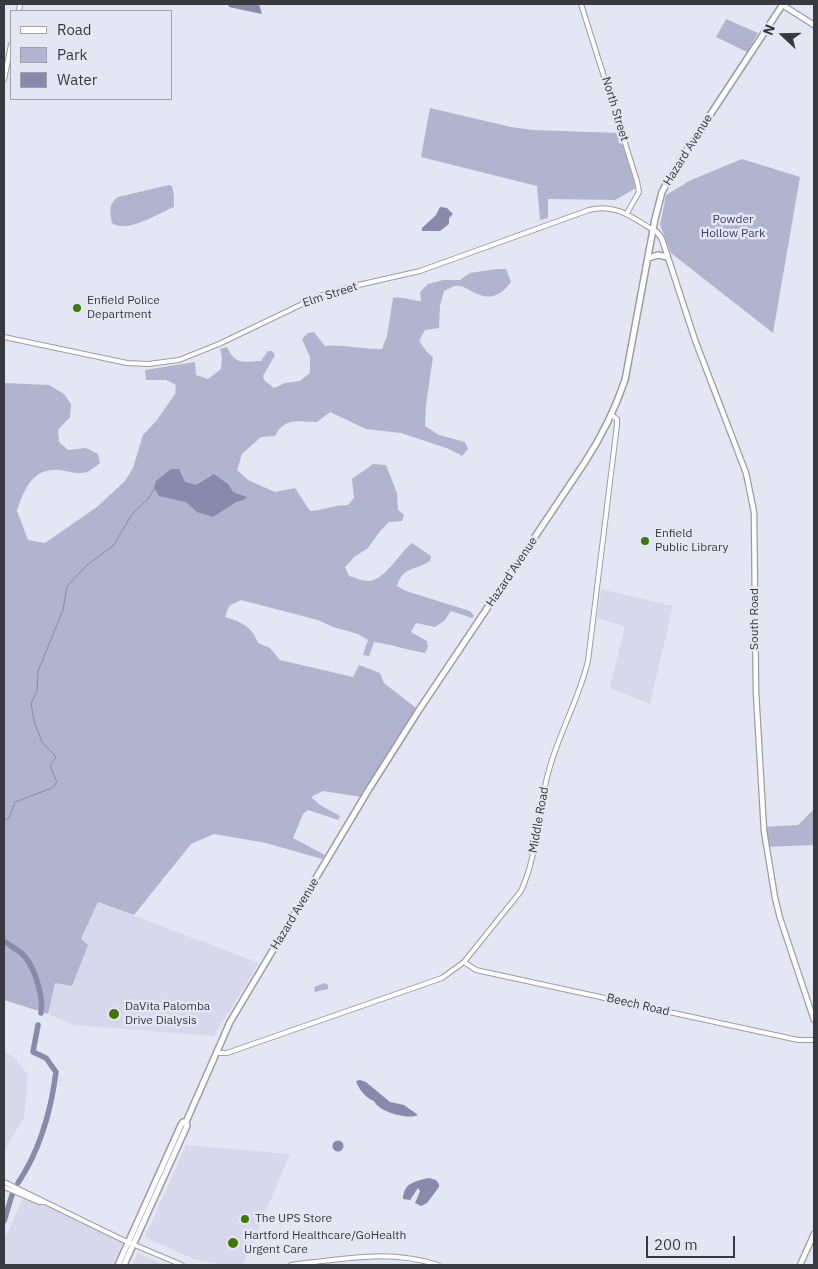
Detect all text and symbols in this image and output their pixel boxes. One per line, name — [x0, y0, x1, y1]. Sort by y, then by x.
legend — [10, 10, 172, 100]
north arrow — [758, 10, 808, 60]
text: Road — [57, 20, 92, 39]
text: N — [759, 22, 779, 38]
text: Park — [57, 45, 87, 64]
text: Water — [57, 70, 97, 89]
street label: North Street — [598, 75, 632, 143]
street label: Hazard Avenue — [660, 112, 716, 188]
park label: Powder Hollow Park — [701, 213, 765, 241]
street label: Elm Street — [301, 279, 359, 311]
place label: Enfield Police Department — [87, 294, 160, 322]
marker: Enfield Police Department — [71, 302, 83, 314]
place label: Enfield Public Library — [655, 527, 728, 555]
street label: Hazard Avenue — [483, 534, 541, 610]
marker: Enfield Public Library — [639, 535, 651, 547]
street label: South Road — [748, 588, 762, 650]
street label: Middle Road — [526, 786, 552, 854]
street label: Hazard Avenue — [268, 876, 322, 952]
street label: Beech Road — [605, 991, 671, 1019]
place label: DaVita Palomba Drive Dialysis — [125, 1000, 210, 1028]
marker: DaVita Palomba Drive Dialysis — [107, 1007, 121, 1021]
place label: The UPS Store — [255, 1212, 332, 1226]
marker: The UPS Store — [239, 1213, 251, 1225]
scale bar — [648, 1226, 737, 1258]
place label: Hartford Healthcare/GoHealth Urgent Care — [244, 1229, 406, 1257]
text: 200 m — [654, 1235, 698, 1254]
marker: Hartford Healthcare/GoHealth Urgent Care — [226, 1236, 240, 1250]

